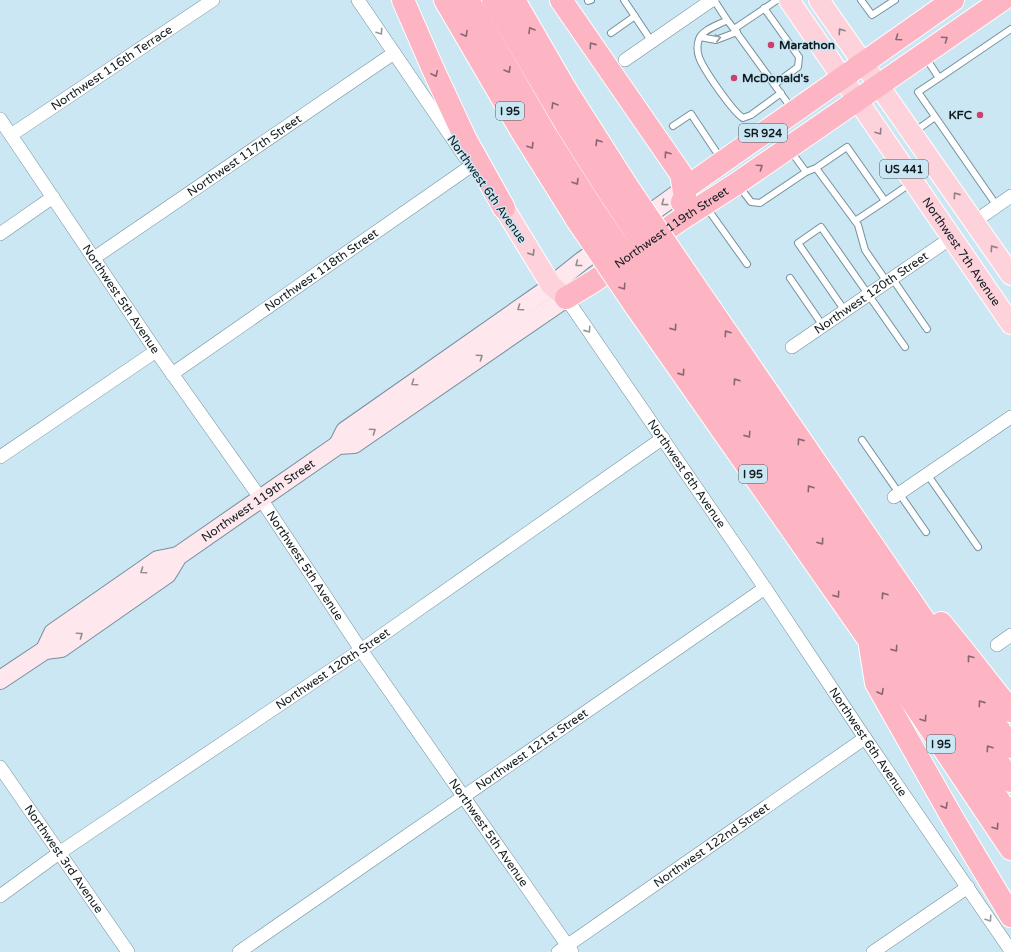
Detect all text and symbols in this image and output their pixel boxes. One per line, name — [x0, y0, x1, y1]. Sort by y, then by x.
street label: Northwest 116th Terrace — [48, 22, 175, 113]
one-way arrow — [528, 27, 536, 34]
one-way arrow — [375, 28, 383, 35]
one-way arrow — [839, 29, 846, 36]
one-way arrow — [460, 30, 467, 37]
one-way arrow — [895, 33, 902, 41]
one-way arrow — [715, 34, 722, 42]
one-way arrow — [941, 36, 948, 44]
place label: Marathon — [779, 38, 835, 52]
marker: Marathon — [766, 40, 776, 50]
one-way arrow — [590, 42, 597, 49]
one-way arrow — [504, 66, 511, 73]
one-way arrow — [430, 70, 438, 78]
place label: McDonald's — [742, 71, 809, 85]
marker: McDonald's — [729, 73, 739, 83]
road number: I 95 — [496, 102, 524, 120]
one-way arrow — [551, 102, 558, 109]
place label: KFC — [949, 108, 973, 122]
marker: KFC — [975, 110, 985, 120]
street label: Northwest 117th Street — [185, 111, 304, 199]
road number: SR 924 — [739, 124, 787, 142]
one-way arrow — [874, 127, 881, 134]
street label: Northwest 6th Avenue — [444, 132, 530, 246]
one-way arrow — [595, 139, 603, 146]
one-way arrow — [526, 142, 533, 149]
one-way arrow — [665, 152, 672, 159]
road number: US 441 — [880, 160, 928, 178]
one-way arrow — [756, 165, 763, 172]
one-way arrow — [571, 178, 578, 185]
street label: Northwest 119th Street — [612, 183, 731, 271]
one-way arrow — [954, 193, 961, 200]
street label: Northwest 7th Avenue — [919, 195, 1004, 309]
one-way arrow — [662, 198, 669, 205]
street label: Northwest 118th Street — [262, 226, 381, 314]
street label: Northwest 5th Avenue — [79, 242, 163, 356]
one-way arrow — [991, 246, 998, 253]
one-way arrow — [527, 249, 534, 256]
street label: Northwest 120th Street — [812, 249, 931, 337]
one-way arrow — [576, 259, 583, 266]
one-way arrow — [618, 283, 626, 290]
one-way arrow — [517, 303, 524, 311]
one-way arrow — [669, 324, 677, 331]
one-way arrow — [583, 326, 590, 333]
one-way arrow — [724, 330, 732, 337]
one-way arrow — [475, 355, 482, 362]
one-way arrow — [677, 369, 684, 376]
one-way arrow — [411, 378, 418, 385]
one-way arrow — [734, 378, 741, 385]
street label: Northwest 6th Avenue — [644, 417, 729, 531]
one-way arrow — [368, 429, 375, 436]
one-way arrow — [743, 431, 750, 438]
one-way arrow — [798, 438, 805, 445]
street label: Northwest 119th Street — [199, 456, 318, 545]
road number: I 95 — [739, 465, 767, 483]
one-way arrow — [807, 485, 815, 492]
street label: Northwest 5th Avenue — [264, 508, 347, 623]
one-way arrow — [816, 538, 823, 545]
one-way arrow — [140, 566, 147, 573]
one-way arrow — [832, 590, 839, 597]
one-way arrow — [881, 592, 889, 599]
street label: Northwest 120th Street — [273, 625, 393, 712]
one-way arrow — [75, 633, 82, 640]
one-way arrow — [890, 645, 897, 652]
one-way arrow — [968, 655, 975, 662]
street label: Northwest 6th Avenue — [826, 685, 910, 799]
one-way arrow — [877, 688, 884, 695]
one-way arrow — [978, 700, 986, 707]
street label: Northwest 121st Street — [473, 706, 591, 793]
one-way arrow — [919, 715, 927, 722]
road number: I 95 — [927, 735, 955, 753]
one-way arrow — [987, 746, 994, 753]
street label: Northwest 5th Avenue — [446, 776, 531, 889]
street label: Northwest 122nd Street — [651, 800, 772, 890]
one-way arrow — [940, 801, 948, 809]
street label: Northwest 3rd Avenue — [21, 802, 106, 916]
one-way arrow — [991, 823, 999, 830]
one-way arrow — [985, 915, 992, 922]

